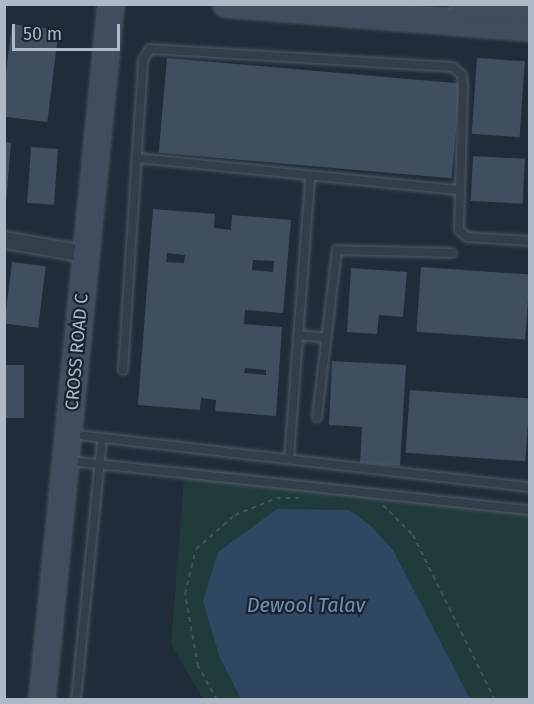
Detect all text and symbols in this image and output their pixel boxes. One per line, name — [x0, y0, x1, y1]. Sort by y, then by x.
scale bar — [15, 12, 123, 50]
text: 50 m — [23, 23, 62, 45]
street label: CROSS ROAD C — [61, 293, 93, 411]
water label: Dewool Talav — [247, 593, 365, 617]

